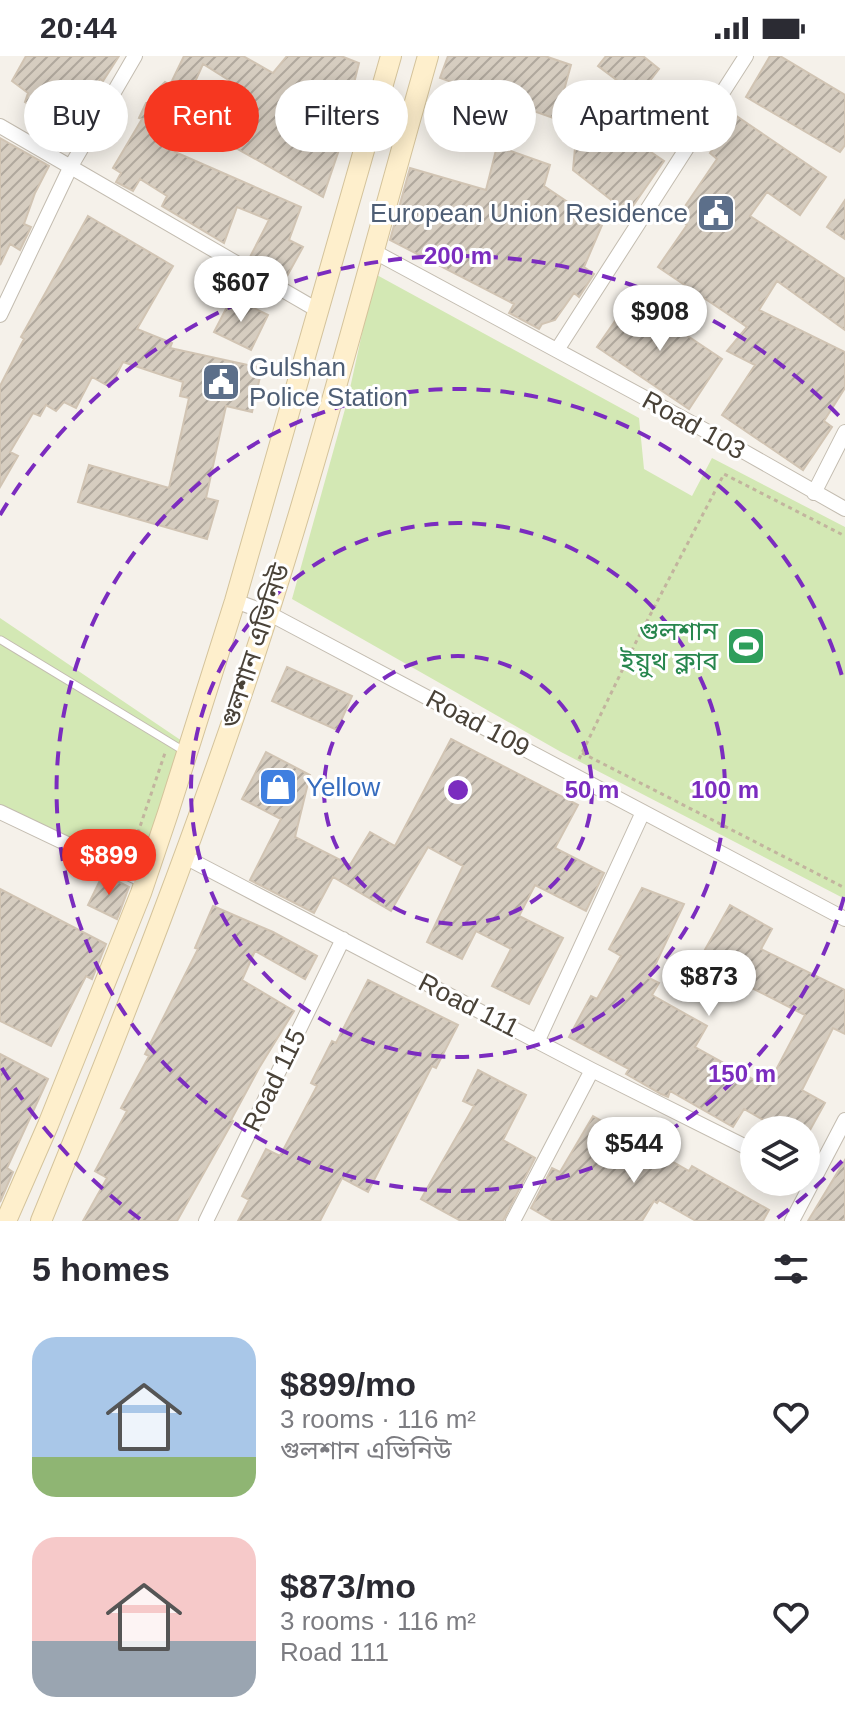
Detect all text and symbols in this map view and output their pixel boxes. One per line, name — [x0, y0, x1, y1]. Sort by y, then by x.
text: 20:44 — [40, 11, 117, 44]
chip: Buy — [24, 80, 128, 152]
chip: Rent — [144, 80, 259, 152]
chip: Filters — [275, 80, 408, 152]
chip: New — [424, 80, 536, 152]
chip: Apartment — [552, 80, 737, 152]
public building icon: European Union Residence — [695, 192, 737, 234]
place label: European Union Residence — [370, 198, 688, 228]
text: 200 m — [424, 242, 492, 269]
pin: $607 — [194, 256, 288, 324]
text: $607 — [212, 267, 270, 297]
pin: $908 — [613, 285, 707, 353]
text: $908 — [631, 296, 689, 326]
place label: Gulshan Police Station — [249, 352, 408, 412]
public building icon: Gulshan Police Station — [200, 361, 242, 403]
street label: Road 103 — [637, 385, 751, 465]
street label: গুলশান এভিনিউ — [214, 559, 296, 732]
place label: গুলশান ইয়ুথ ক্লাব — [620, 616, 718, 678]
sports icon: গুলশান ইয়ুথ ক্লাব — [725, 625, 767, 667]
street label: Road 109 — [421, 683, 535, 763]
shop icon: Yellow — [257, 766, 299, 808]
place label: Yellow — [306, 772, 380, 802]
centre of rings — [444, 776, 472, 804]
text: 50 m — [565, 776, 619, 803]
text: 100 m — [691, 776, 759, 803]
pin: $899 — [62, 829, 156, 897]
text: $899 — [80, 840, 138, 870]
pin: $873 — [662, 950, 756, 1018]
text: $873 — [680, 961, 738, 991]
street label: Road 111 — [414, 967, 524, 1043]
street label: Road 115 — [236, 1024, 312, 1136]
text: 150 m — [708, 1060, 776, 1087]
map controls — [740, 1116, 820, 1196]
button: layers — [740, 1116, 820, 1196]
pin: $544 — [587, 1117, 681, 1185]
text: $544 — [605, 1128, 663, 1158]
icon: filters — [769, 1247, 813, 1291]
text: 5 homes — [32, 1250, 170, 1288]
text: $899/mo — [280, 1365, 416, 1403]
icon: home — [96, 1369, 192, 1465]
icon: heart — [769, 1395, 813, 1439]
text: 3 rooms · 116 m² — [280, 1404, 476, 1434]
text: গুলশান এভিনিউ — [280, 1435, 451, 1465]
text: $873/mo — [280, 1567, 416, 1605]
icon: home — [96, 1569, 192, 1665]
icon: heart — [769, 1595, 813, 1639]
text: 3 rooms · 116 m² — [280, 1606, 476, 1636]
text: Road 111 — [280, 1637, 389, 1667]

